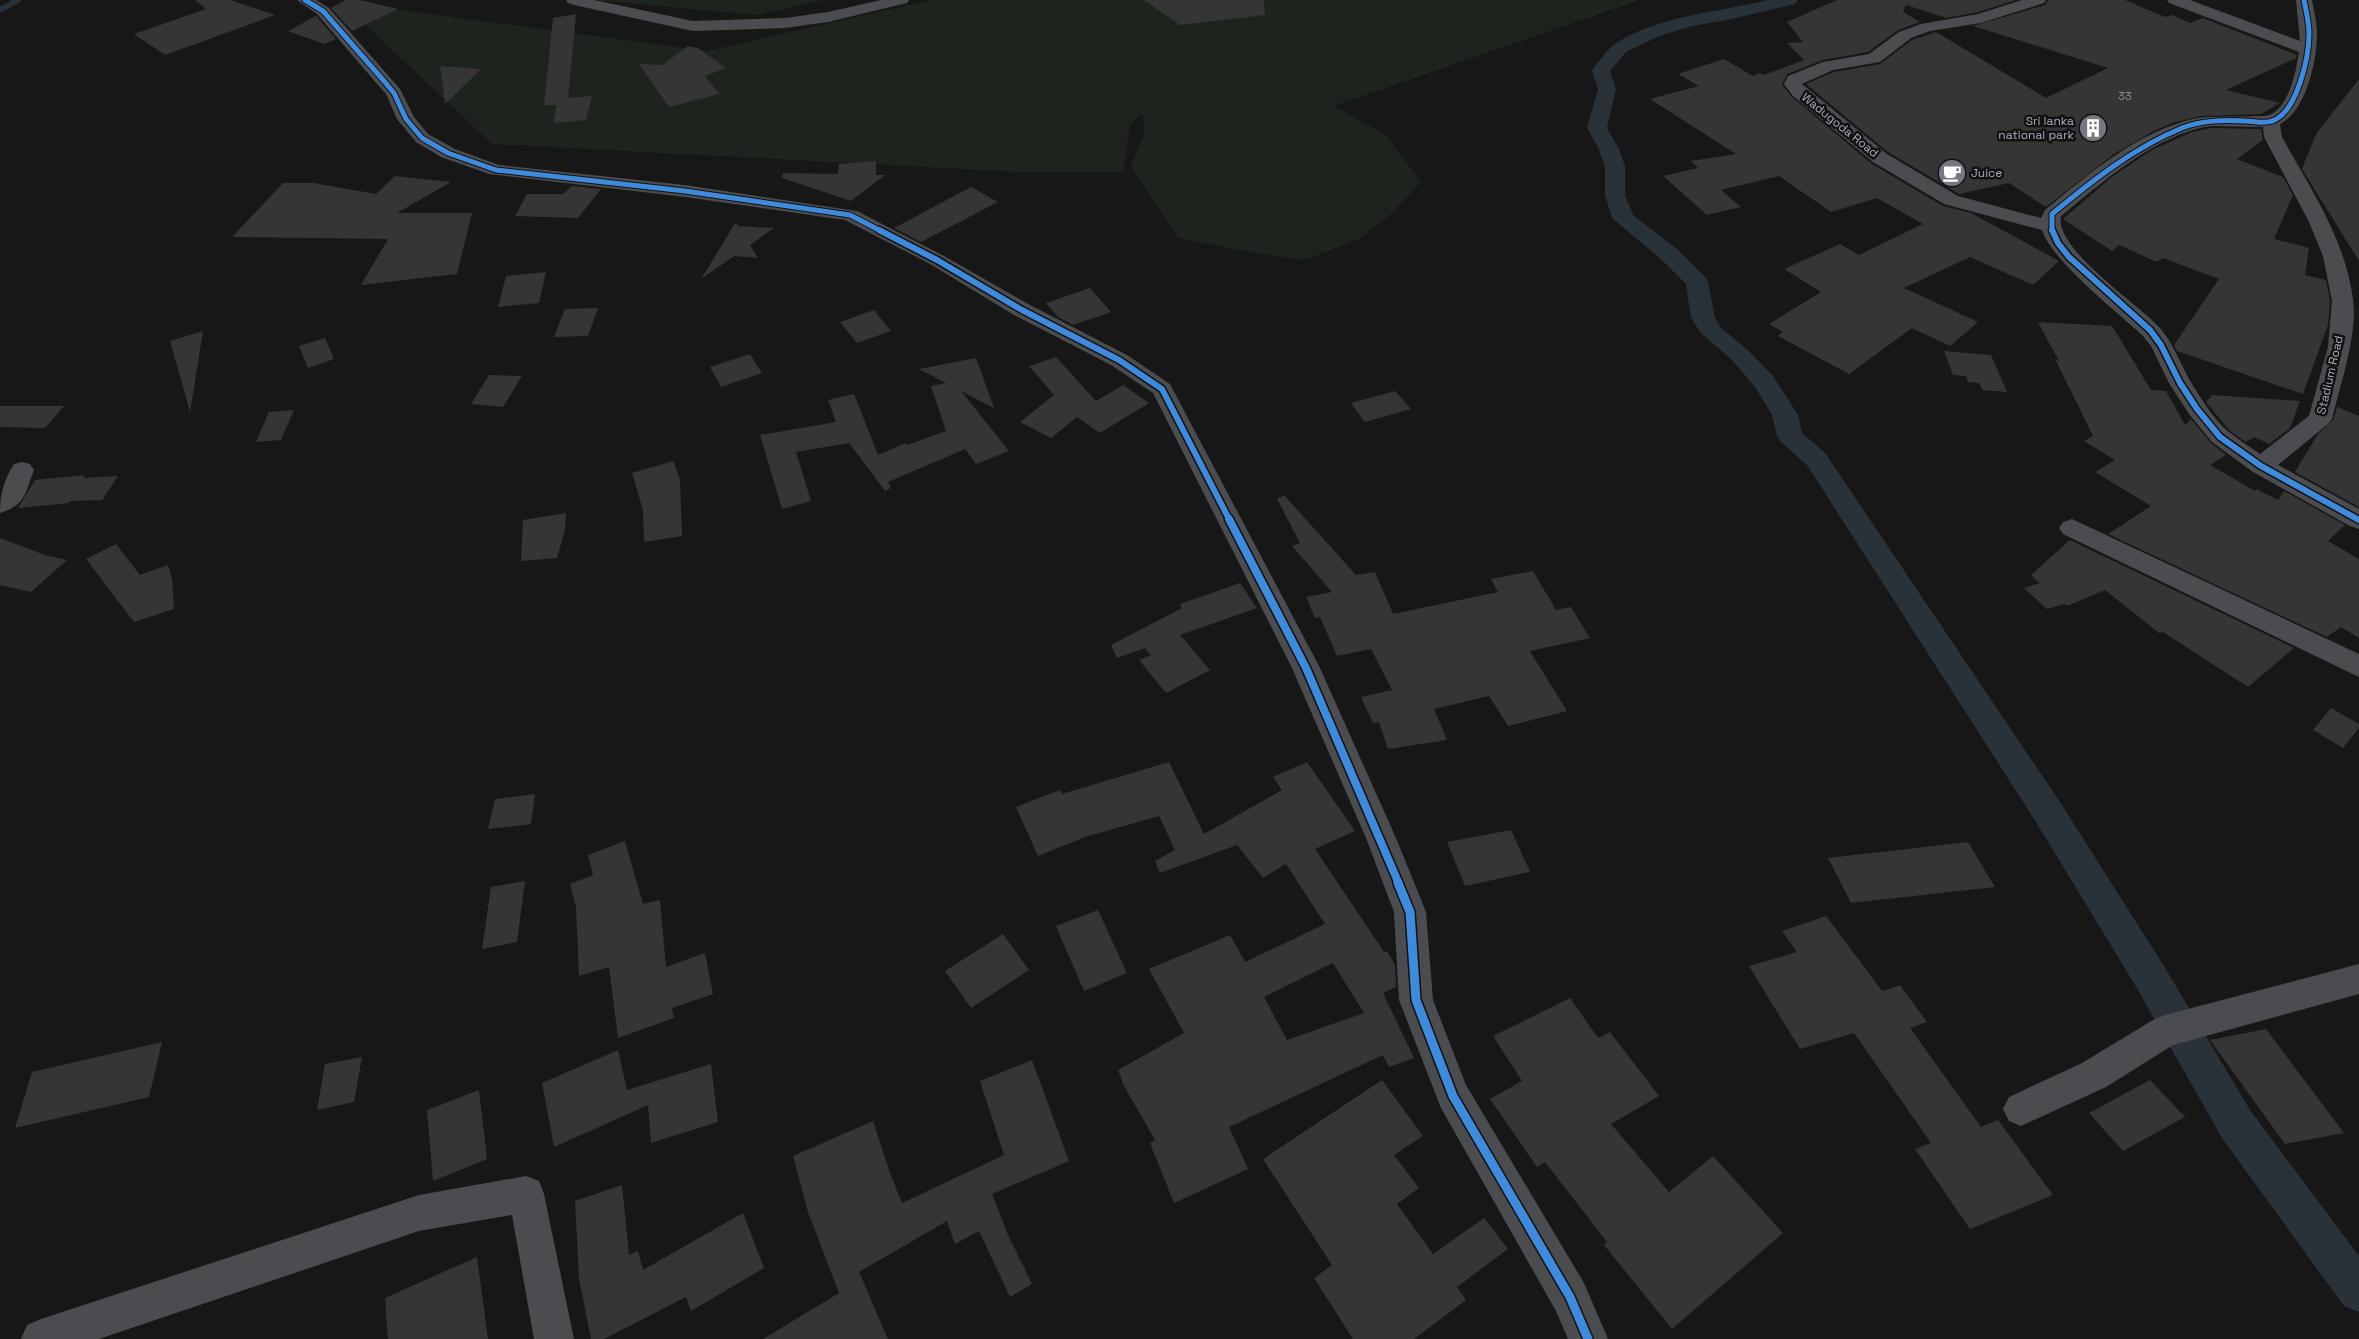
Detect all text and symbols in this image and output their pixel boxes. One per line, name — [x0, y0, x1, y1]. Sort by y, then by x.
street label: Wadugoda Road — [1798, 89, 1882, 161]
house number: 33 — [2118, 89, 2132, 103]
place label: Sri lanka national park — [1998, 113, 2075, 143]
building icon: Sri lanka national park — [2078, 113, 2108, 143]
cafe icon: Juice — [1937, 158, 1967, 188]
place label: Juice — [1971, 165, 2002, 181]
street label: Stadium Road — [2313, 334, 2347, 416]

